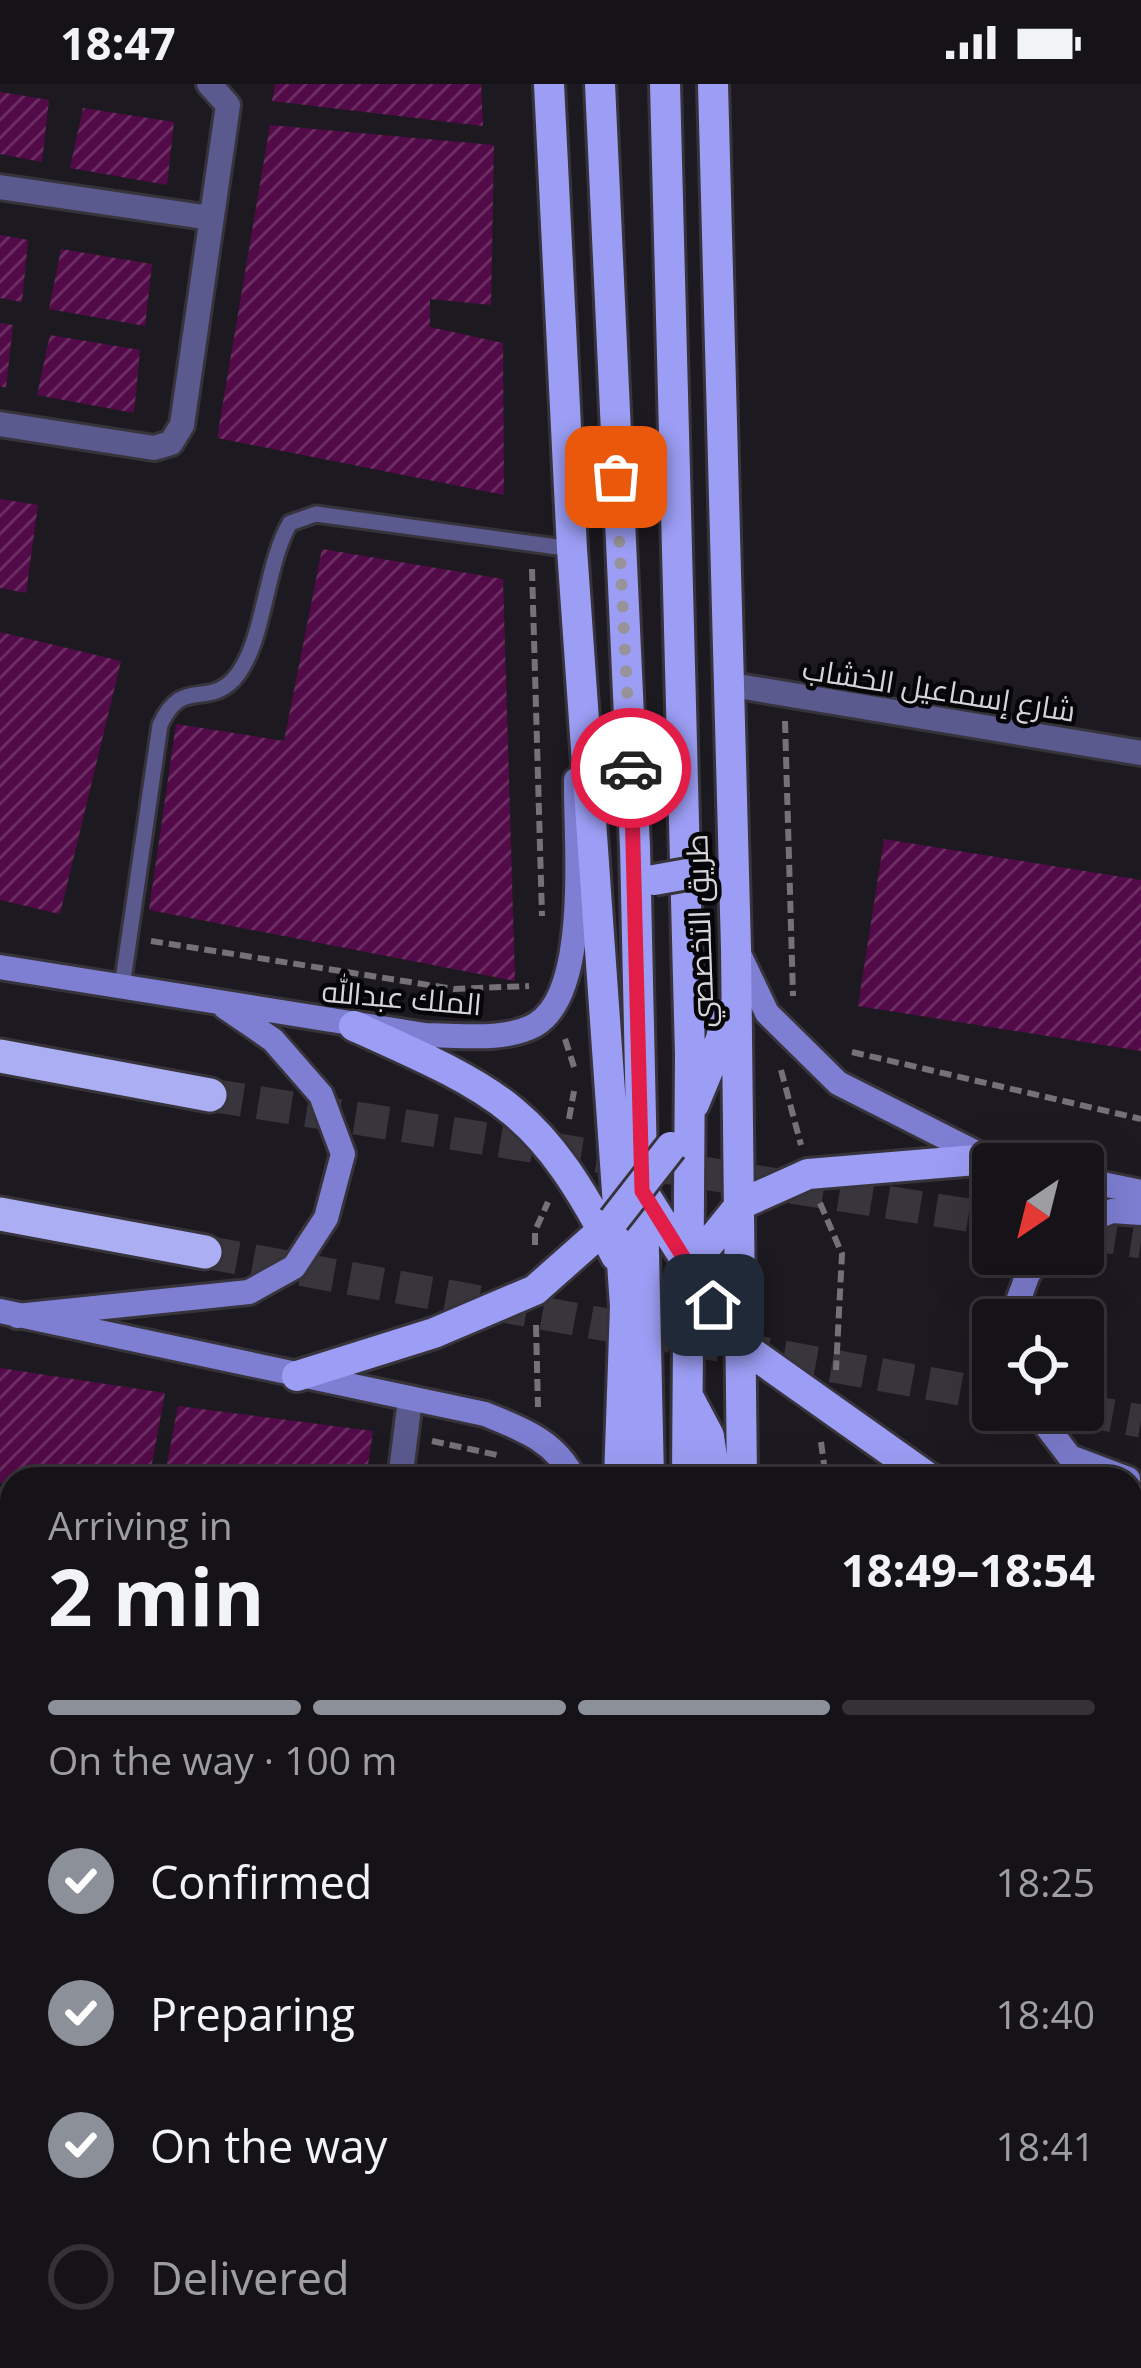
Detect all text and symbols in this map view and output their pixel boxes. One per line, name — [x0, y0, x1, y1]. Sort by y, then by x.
text: 18:47 — [60, 12, 176, 73]
pin — [565, 426, 667, 528]
icon: bag — [583, 444, 649, 510]
street label: شارع إسماعيل الخشاب — [799, 647, 1079, 732]
courier — [571, 708, 691, 828]
icon: car — [598, 735, 664, 801]
street label: طريق التخصصي — [675, 833, 726, 1029]
street label: الملك عبدالله — [320, 970, 484, 1024]
north arrow — [972, 1143, 1104, 1275]
map controls — [972, 1143, 1104, 1431]
pin — [662, 1254, 764, 1356]
icon: home — [680, 1272, 746, 1338]
button: locate — [972, 1299, 1104, 1431]
text: Arriving in — [48, 1498, 233, 1551]
text: 18:49–18:54 — [841, 1539, 1095, 1600]
text: 2 min — [48, 1543, 265, 1649]
text: On the way · 100 m — [48, 1733, 397, 1786]
icon: check — [48, 1848, 114, 1914]
text: Confirmed — [150, 1851, 372, 1912]
text: 18:25 — [996, 1855, 1095, 1908]
icon: check — [48, 1980, 114, 2046]
text: Preparing — [150, 1983, 355, 2044]
text: 18:40 — [996, 1987, 1095, 2040]
icon: check — [48, 2112, 114, 2178]
text: On the way — [150, 2115, 387, 2176]
text: 18:41 — [996, 2119, 1095, 2172]
text: Delivered — [150, 2247, 350, 2308]

